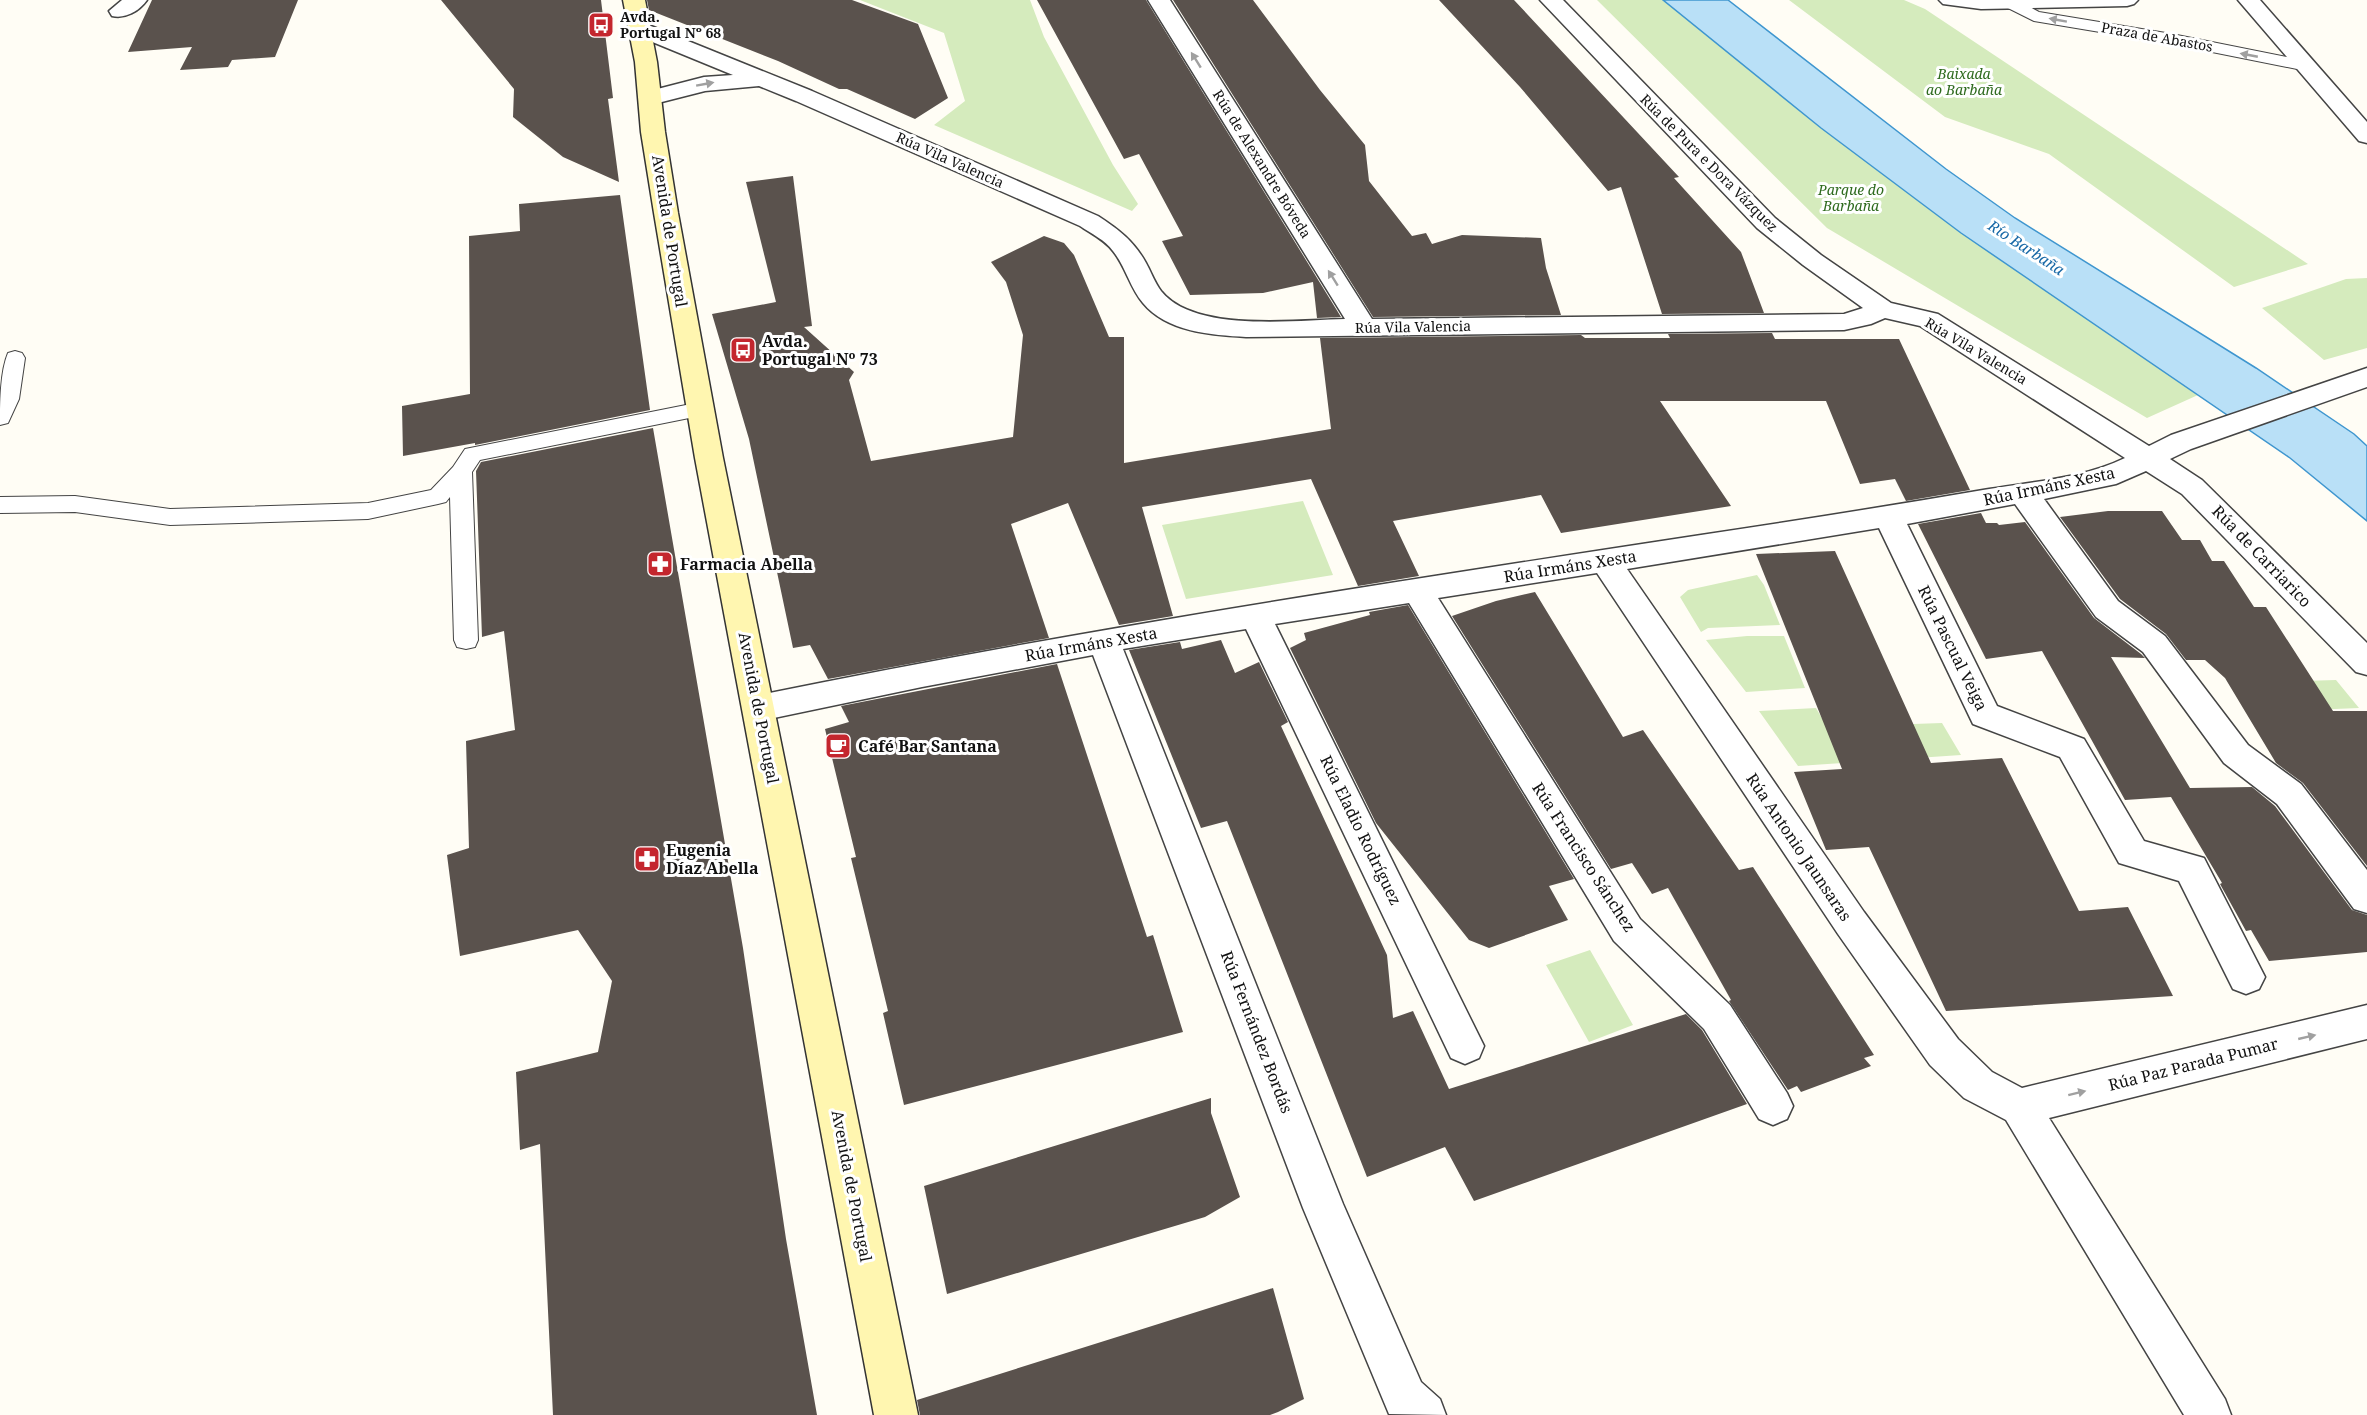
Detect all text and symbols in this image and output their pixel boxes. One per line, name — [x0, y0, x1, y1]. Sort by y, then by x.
place label: Avda. Portugal Nº 68 — [620, 7, 721, 42]
bus stop icon: Avda. Portugal Nº 68 — [586, 10, 616, 40]
one-way arrow — [2048, 15, 2067, 24]
street label: Praza de Abastos — [2100, 17, 2214, 56]
one-way arrow — [2240, 50, 2259, 59]
one-way arrow — [1191, 52, 1202, 68]
park label: Baixada ao Barbaña — [1926, 64, 2003, 99]
one-way arrow — [696, 79, 715, 88]
street label: Rúa de Alexandre Bóveda — [1209, 86, 1316, 242]
street label: Rúa de Pura e Dora Vázquez — [1636, 90, 1782, 236]
street label: Rúa Vila Valencia — [893, 127, 1007, 192]
street label: Avenida de Portugal — [647, 153, 693, 309]
park label: Parque do Barbaña — [1817, 180, 1884, 215]
water label: Río Barbaña — [1984, 214, 2069, 279]
one-way arrow — [1328, 270, 1339, 287]
street label: Rúa Vila Valencia — [1922, 313, 2031, 389]
street label: Rúa Vila Valencia — [1355, 316, 1471, 337]
place label: Avda. Portugal Nº 73 — [762, 330, 878, 370]
bus stop icon: Avda. Portugal Nº 73 — [728, 335, 758, 365]
street label: Rúa Irmáns Xesta — [1981, 461, 2117, 511]
street label: Rúa de Carriarico — [2207, 500, 2317, 612]
street label: Rúa Irmáns Xesta — [1502, 545, 1638, 587]
pharmacy icon: Farmacia Abella — [645, 549, 675, 579]
place label: Farmacia Abella — [680, 553, 813, 575]
street label: Rúa Pascual Veiga — [1913, 582, 1993, 714]
street label: Rúa Irmáns Xesta — [1023, 622, 1159, 666]
street label: Avenida de Portugal — [734, 630, 784, 786]
cafe icon: Café Bar Santana — [823, 731, 853, 761]
place label: Café Bar Santana — [858, 735, 997, 757]
street label: Rúa Eladio Rodríguez — [1315, 752, 1407, 908]
street label: Rúa Antonio Jaunsaras — [1741, 769, 1857, 925]
street label: Rúa Francisco Sánchez — [1527, 778, 1641, 936]
place label: Eugenia Díaz Abella — [666, 839, 759, 879]
pharmacy icon: Eugenia Díaz Abella — [632, 844, 662, 874]
street label: Rúa Fernández Bordás — [1216, 948, 1298, 1116]
one-way arrow — [2298, 1031, 2316, 1041]
street label: Rúa Paz Parada Pumar — [2106, 1032, 2281, 1096]
one-way arrow — [2067, 1088, 2086, 1098]
street label: Avenida de Portugal — [827, 1108, 877, 1264]

